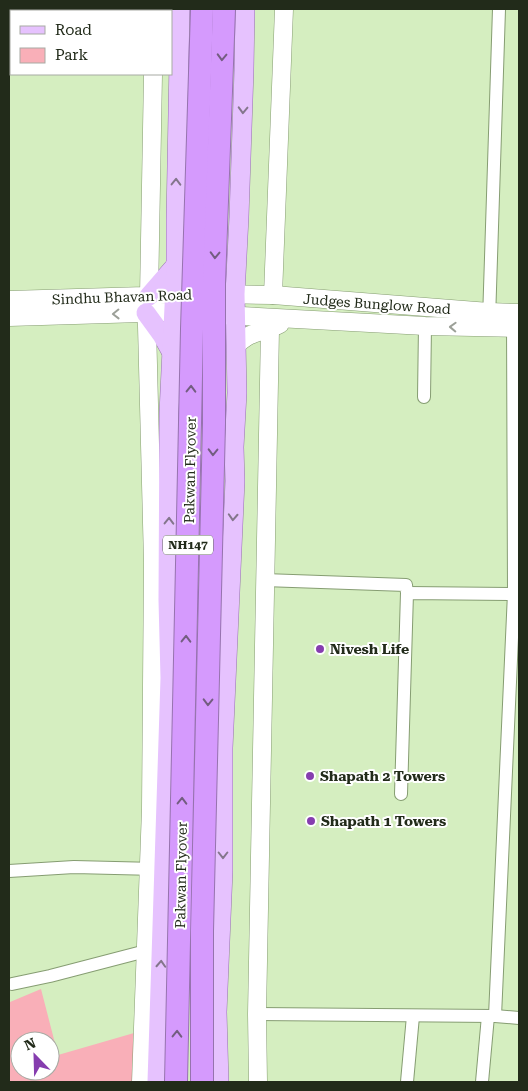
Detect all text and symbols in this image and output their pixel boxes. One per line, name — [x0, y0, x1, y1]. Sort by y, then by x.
legend — [10, 10, 172, 75]
text: Road — [55, 21, 92, 39]
text: Park — [55, 46, 89, 64]
one-way arrow — [217, 54, 227, 62]
one-way arrow — [238, 106, 248, 114]
one-way arrow — [171, 178, 181, 186]
one-way arrow — [210, 251, 221, 259]
street label: Sindhu Bhavan Road — [52, 287, 192, 307]
street label: Judges Bunglow Road — [303, 291, 451, 317]
one-way arrow — [112, 308, 120, 319]
one-way arrow — [449, 321, 457, 332]
one-way arrow — [186, 384, 197, 392]
street label: Pakwan Flyover — [181, 416, 199, 524]
one-way arrow — [208, 449, 218, 457]
one-way arrow — [228, 514, 239, 522]
one-way arrow — [164, 517, 174, 525]
road number: NH147 — [163, 536, 213, 554]
one-way arrow — [181, 634, 191, 642]
place label: Nivesh Life — [330, 641, 409, 657]
marker: Nivesh Life — [314, 643, 326, 655]
one-way arrow — [203, 699, 213, 707]
place label: Shapath 2 Towers — [320, 768, 445, 784]
marker: Shapath 2 Towers — [304, 770, 316, 782]
one-way arrow — [177, 797, 188, 805]
place label: Shapath 1 Towers — [321, 813, 446, 829]
marker: Shapath 1 Towers — [305, 815, 317, 827]
street label: Pakwan Flyover — [172, 821, 190, 929]
one-way arrow — [218, 851, 228, 859]
one-way arrow — [156, 959, 166, 967]
one-way arrow — [172, 1029, 182, 1037]
north arrow — [10, 1031, 60, 1081]
text: N — [22, 1034, 38, 1054]

